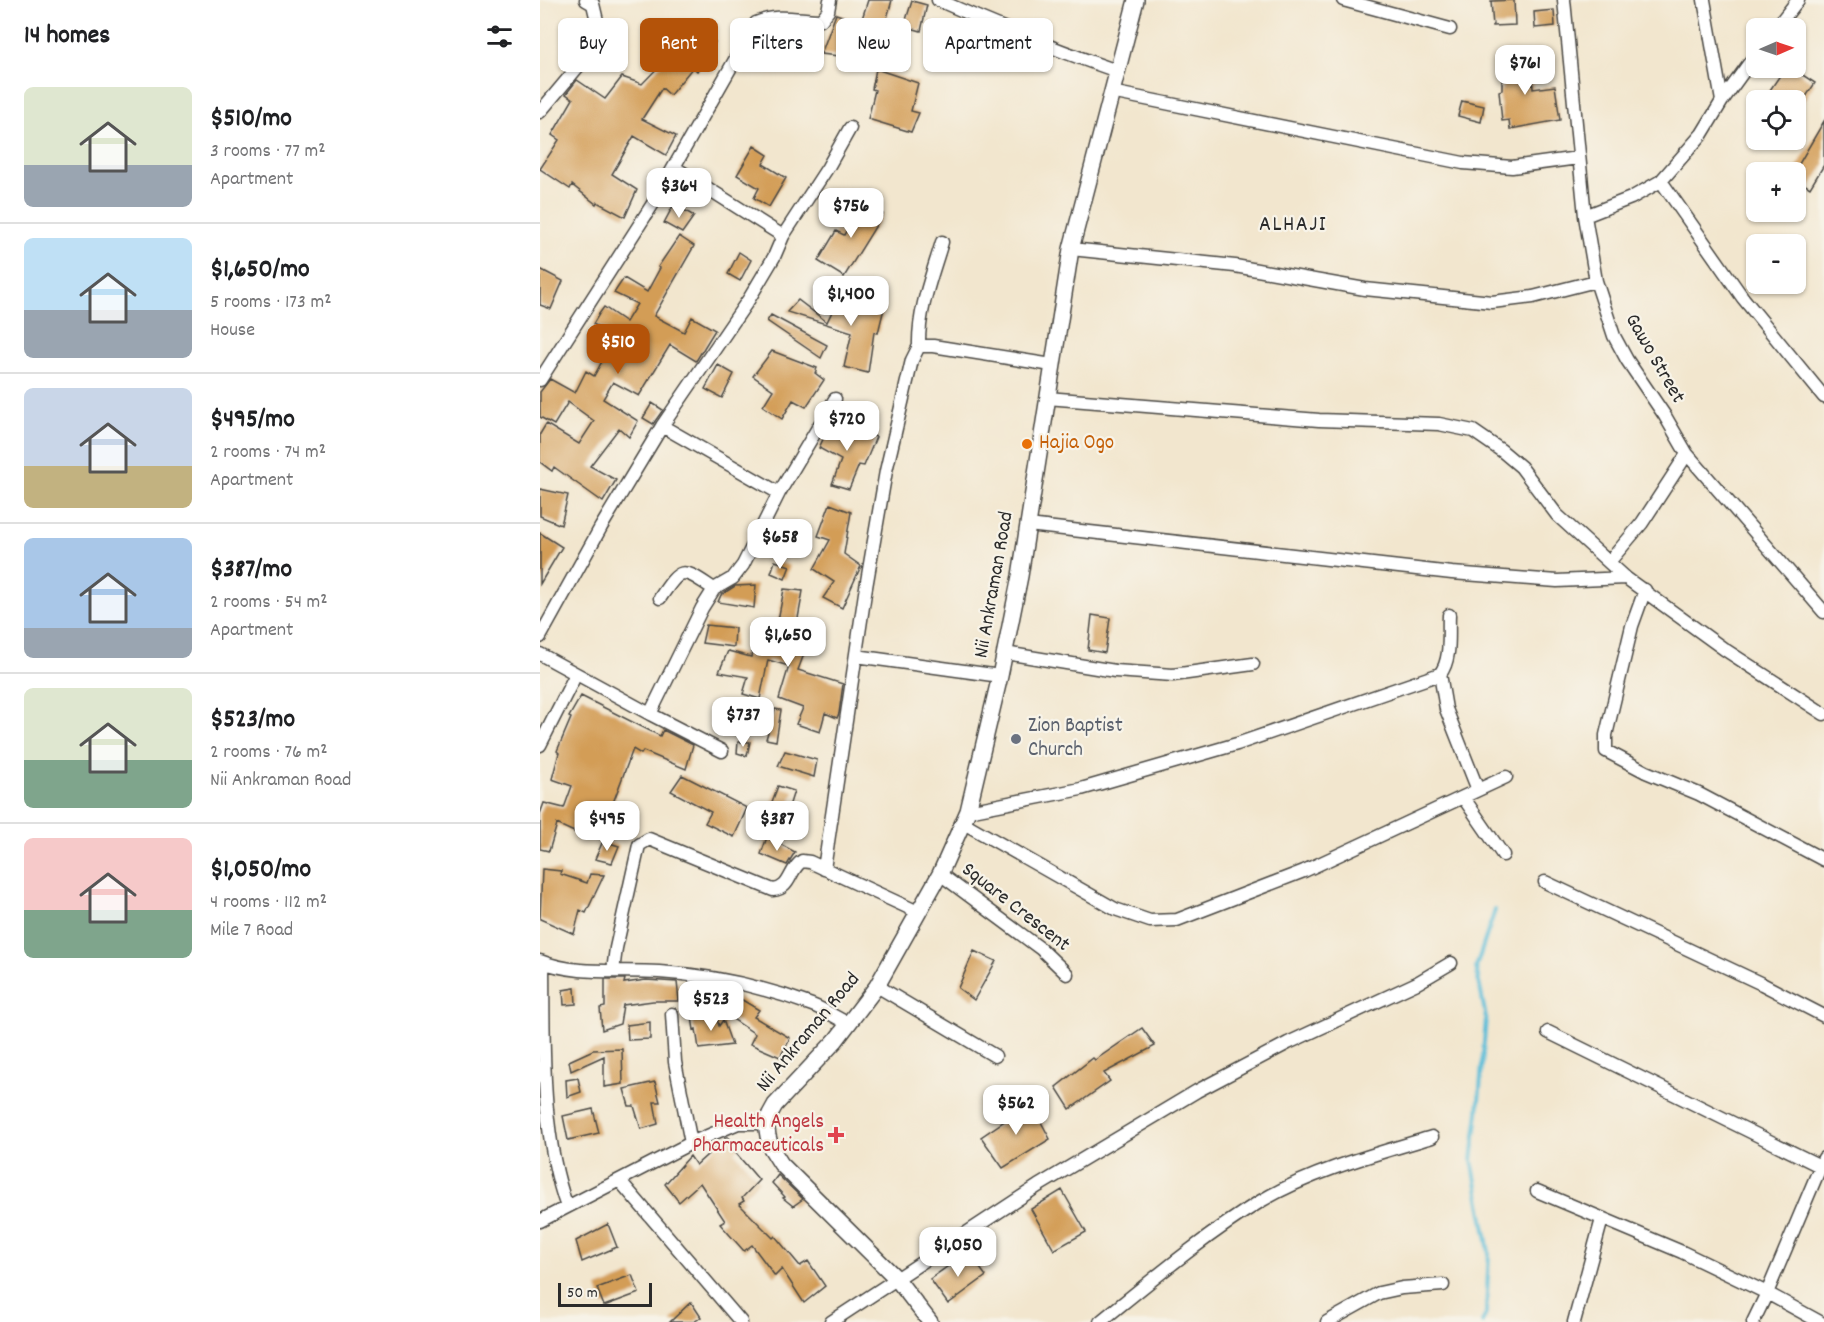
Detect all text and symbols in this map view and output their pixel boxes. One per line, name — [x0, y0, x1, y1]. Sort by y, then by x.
text: 14 homes — [24, 18, 110, 55]
chip: Buy — [558, 18, 628, 72]
chip: Rent — [640, 18, 718, 72]
chip: Filters — [730, 18, 824, 72]
chip: New — [836, 18, 911, 72]
chip: Apartment — [923, 18, 1053, 72]
north arrow — [1746, 18, 1806, 78]
map controls — [1746, 18, 1806, 294]
icon: filters — [483, 20, 516, 53]
pin: $761 — [1489, 45, 1561, 96]
text: $761 — [1509, 50, 1541, 78]
button: locate — [1746, 90, 1806, 150]
text: $510/mo — [210, 101, 292, 138]
icon: home — [72, 111, 144, 183]
text: 3 rooms · 77 m² — [210, 138, 326, 166]
button: + — [1746, 162, 1806, 222]
text: Apartment — [210, 166, 293, 194]
pin: $364 — [643, 168, 715, 219]
text: $364 — [660, 173, 698, 201]
pin: $756 — [815, 188, 887, 239]
text: $756 — [833, 193, 869, 221]
district label: ALHAJI — [1259, 210, 1327, 241]
button: − — [1746, 234, 1806, 294]
text: $1,650/mo — [210, 252, 310, 289]
icon: home — [72, 262, 144, 334]
pin: $1,400 — [802, 276, 900, 327]
text: $1,400 — [827, 281, 875, 309]
text: 5 rooms · 173 m² — [210, 289, 331, 317]
street label: Gawo Street — [1616, 309, 1692, 410]
text: House — [210, 317, 255, 345]
pin: $510 — [582, 324, 654, 375]
text: $510 — [601, 329, 635, 357]
pin: $720 — [811, 401, 883, 452]
text: $495/mo — [210, 402, 295, 439]
text: $720 — [828, 406, 866, 434]
icon: home — [72, 412, 144, 484]
place label: Hajia Ogo — [1039, 429, 1114, 459]
marker: Hajia Ogo — [1020, 437, 1034, 451]
text: 2 rooms · 74 m² — [210, 439, 326, 467]
text: Apartment — [210, 467, 293, 495]
street label: Nii Ankraman Road — [967, 509, 1023, 661]
pin: $658 — [744, 519, 816, 570]
text: $658 — [761, 524, 799, 552]
text: $387/mo — [210, 552, 292, 589]
icon: home — [72, 562, 144, 634]
text: 2 rooms · 54 m² — [210, 589, 328, 617]
text: Apartment — [210, 617, 293, 645]
pin: $1,650 — [739, 617, 837, 668]
text: $1,650 — [764, 622, 812, 650]
pin: $737 — [707, 697, 779, 748]
text: $523/mo — [210, 702, 295, 739]
text: $737 — [726, 702, 760, 730]
icon: home — [72, 712, 144, 784]
place label: Zion Baptist Church — [1028, 712, 1123, 766]
marker: Zion Baptist Church — [1009, 732, 1023, 746]
text: 2 rooms · 76 m² — [210, 739, 328, 767]
text: Nii Ankraman Road — [210, 767, 351, 795]
pin: $495 — [571, 801, 643, 852]
pin: $387 — [741, 801, 813, 852]
text: $495 — [589, 806, 625, 834]
text: $387 — [760, 806, 794, 834]
text: $1,050/mo — [210, 852, 311, 889]
street label: Square Crescent — [954, 856, 1076, 960]
icon: home — [72, 862, 144, 934]
text: 4 rooms · 112 m² — [210, 889, 327, 917]
text: Mile 7 Road — [210, 917, 293, 945]
street label: Nii Ankraman Road — [750, 967, 868, 1099]
pin: $523 — [675, 981, 747, 1032]
text: $523 — [692, 986, 730, 1014]
pin: $562 — [980, 1085, 1052, 1136]
text: $562 — [997, 1090, 1035, 1118]
place label: Health Angels Pharmaceuticals — [692, 1108, 824, 1162]
marker: Health Angels Pharmaceuticals — [829, 1128, 843, 1142]
pin: $1,050 — [909, 1227, 1007, 1278]
text: $1,050 — [933, 1232, 983, 1260]
scale bar — [558, 1280, 652, 1308]
text: 50 m — [567, 1282, 598, 1305]

